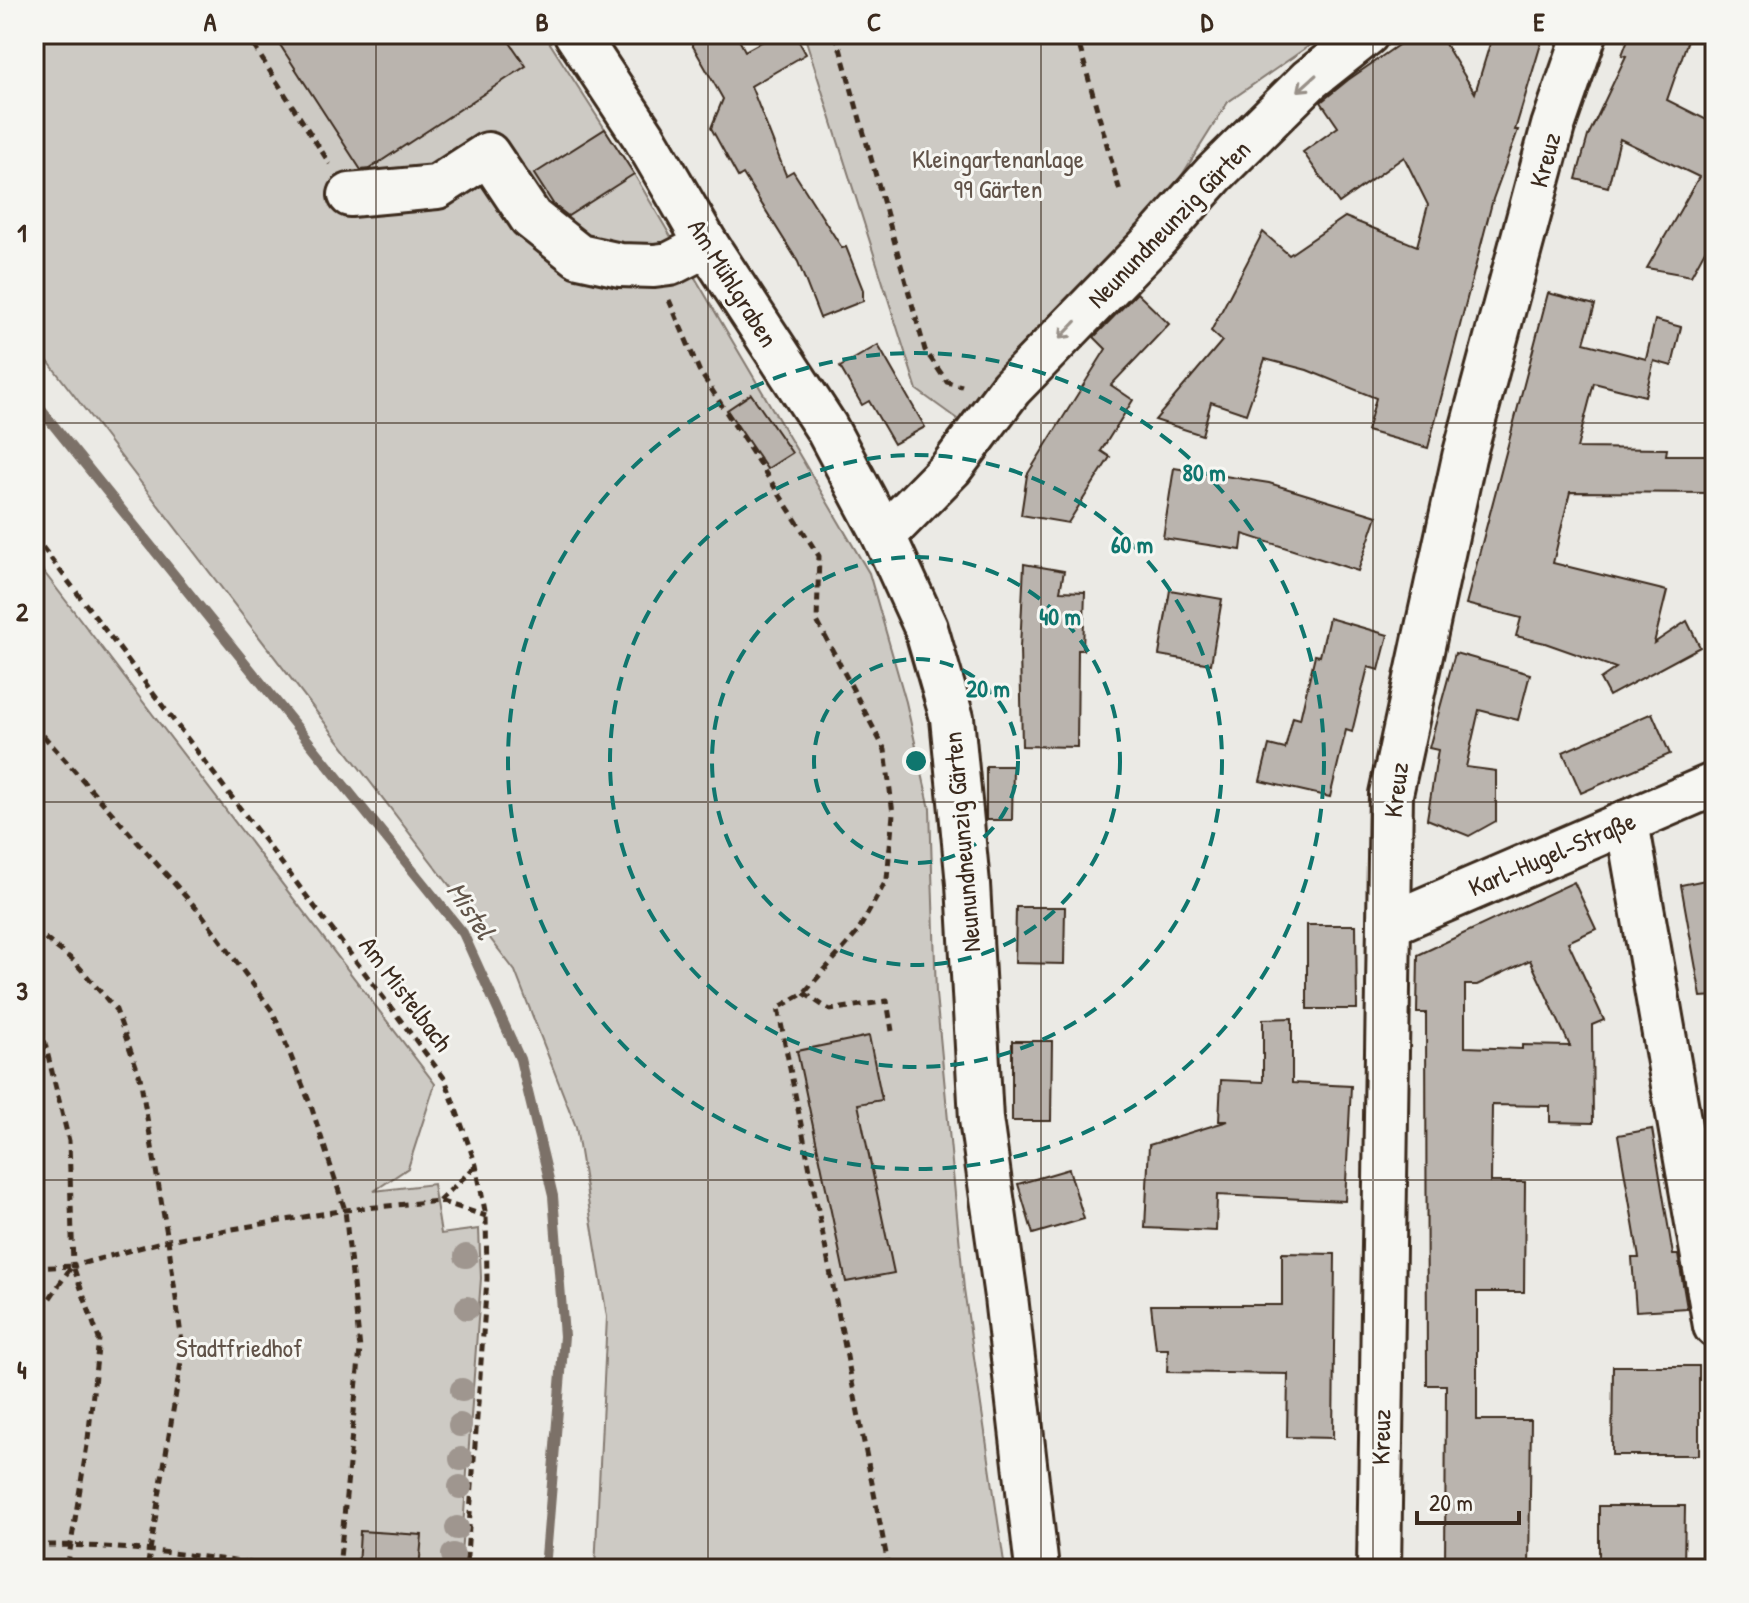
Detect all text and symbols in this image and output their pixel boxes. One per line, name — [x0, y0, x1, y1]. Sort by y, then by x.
text: A — [204, 4, 217, 39]
text: B — [535, 4, 549, 39]
text: C — [867, 4, 881, 39]
text: D — [1201, 4, 1214, 39]
text: E — [1533, 4, 1545, 39]
one-way arrow — [1297, 74, 1317, 93]
street label: Kreuz — [1520, 129, 1569, 191]
street label: Neunundneunzig Gärten — [1079, 132, 1258, 315]
park label: Kleingartenanlage 99 Gärten — [912, 141, 1084, 206]
street label: Am Mühlgraben — [680, 212, 787, 353]
text: 1 — [17, 215, 27, 250]
one-way arrow — [1058, 320, 1077, 340]
text: 80 m — [1183, 456, 1225, 488]
text: 60 m — [1111, 528, 1153, 560]
text: 2 — [16, 594, 29, 629]
text: 40 m — [1039, 600, 1081, 632]
text: 20 m — [966, 672, 1010, 704]
street label: Neunundneunzig Gärten — [934, 730, 989, 954]
centre of rings — [902, 747, 930, 775]
street label: Kreuz — [1375, 760, 1416, 820]
street label: Karl-Hugel-Straße — [1463, 803, 1641, 904]
water label: Mistel — [438, 874, 505, 948]
street label: Am Mistelbach — [352, 929, 461, 1059]
text: 3 — [16, 973, 28, 1008]
park label: Stadtfriedhof — [176, 1330, 303, 1365]
text: 4 — [17, 1352, 27, 1387]
street label: Kreuz — [1363, 1409, 1398, 1465]
scale bar — [1417, 1475, 1519, 1525]
text: 20 m — [1429, 1486, 1473, 1518]

